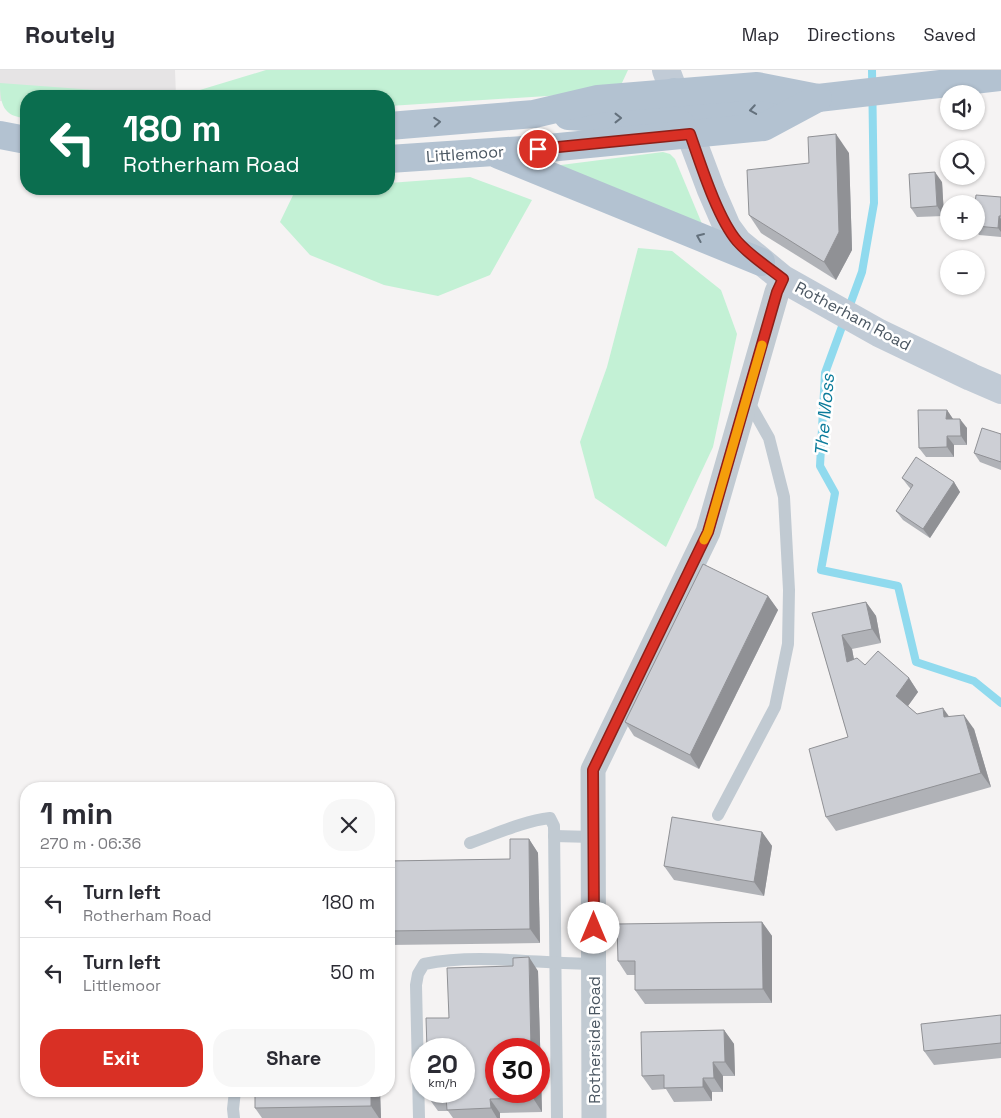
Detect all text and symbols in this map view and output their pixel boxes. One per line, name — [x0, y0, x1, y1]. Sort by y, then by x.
text: Routely — [25, 19, 115, 50]
text: Map — [742, 23, 779, 46]
text: Directions — [807, 23, 896, 46]
text: Saved — [924, 23, 976, 46]
map controls — [940, 85, 985, 295]
button: sound — [940, 85, 985, 130]
one-way arrow — [749, 104, 758, 114]
text: 180 m — [123, 107, 221, 151]
icon: left — [40, 110, 105, 175]
one-way arrow — [614, 113, 622, 123]
one-way arrow — [434, 117, 442, 128]
pin — [517, 128, 559, 170]
icon: arrive — [524, 135, 552, 163]
button: search — [940, 140, 985, 185]
street label: Littlemoor — [425, 141, 505, 167]
text: Rotherham Road — [123, 150, 300, 178]
button: + — [940, 195, 985, 240]
one-way arrow — [696, 233, 705, 243]
button: − — [940, 250, 985, 295]
street label: Rotherham Road — [791, 277, 915, 355]
water label: The Moss — [809, 372, 839, 457]
text: 1 min — [40, 794, 113, 833]
button: close — [323, 799, 375, 851]
text: 270 m · 06:36 — [40, 833, 141, 854]
text: Turn left — [83, 880, 161, 905]
icon: left — [40, 889, 68, 917]
text: 180 m — [322, 890, 375, 915]
position arrow — [567, 901, 619, 953]
text: Rotherham Road — [83, 905, 212, 926]
text: Turn left — [83, 950, 161, 975]
icon: left — [40, 959, 68, 987]
text: 50 m — [330, 960, 375, 985]
text: Littlemoor — [83, 975, 161, 996]
street label: Rotherside Road — [584, 976, 605, 1104]
button: Exit — [40, 1029, 203, 1087]
button: Share — [213, 1029, 375, 1087]
speed limit sign: 30 — [485, 1038, 550, 1103]
text: 20 — [427, 1048, 458, 1080]
text: km/h — [428, 1075, 457, 1091]

